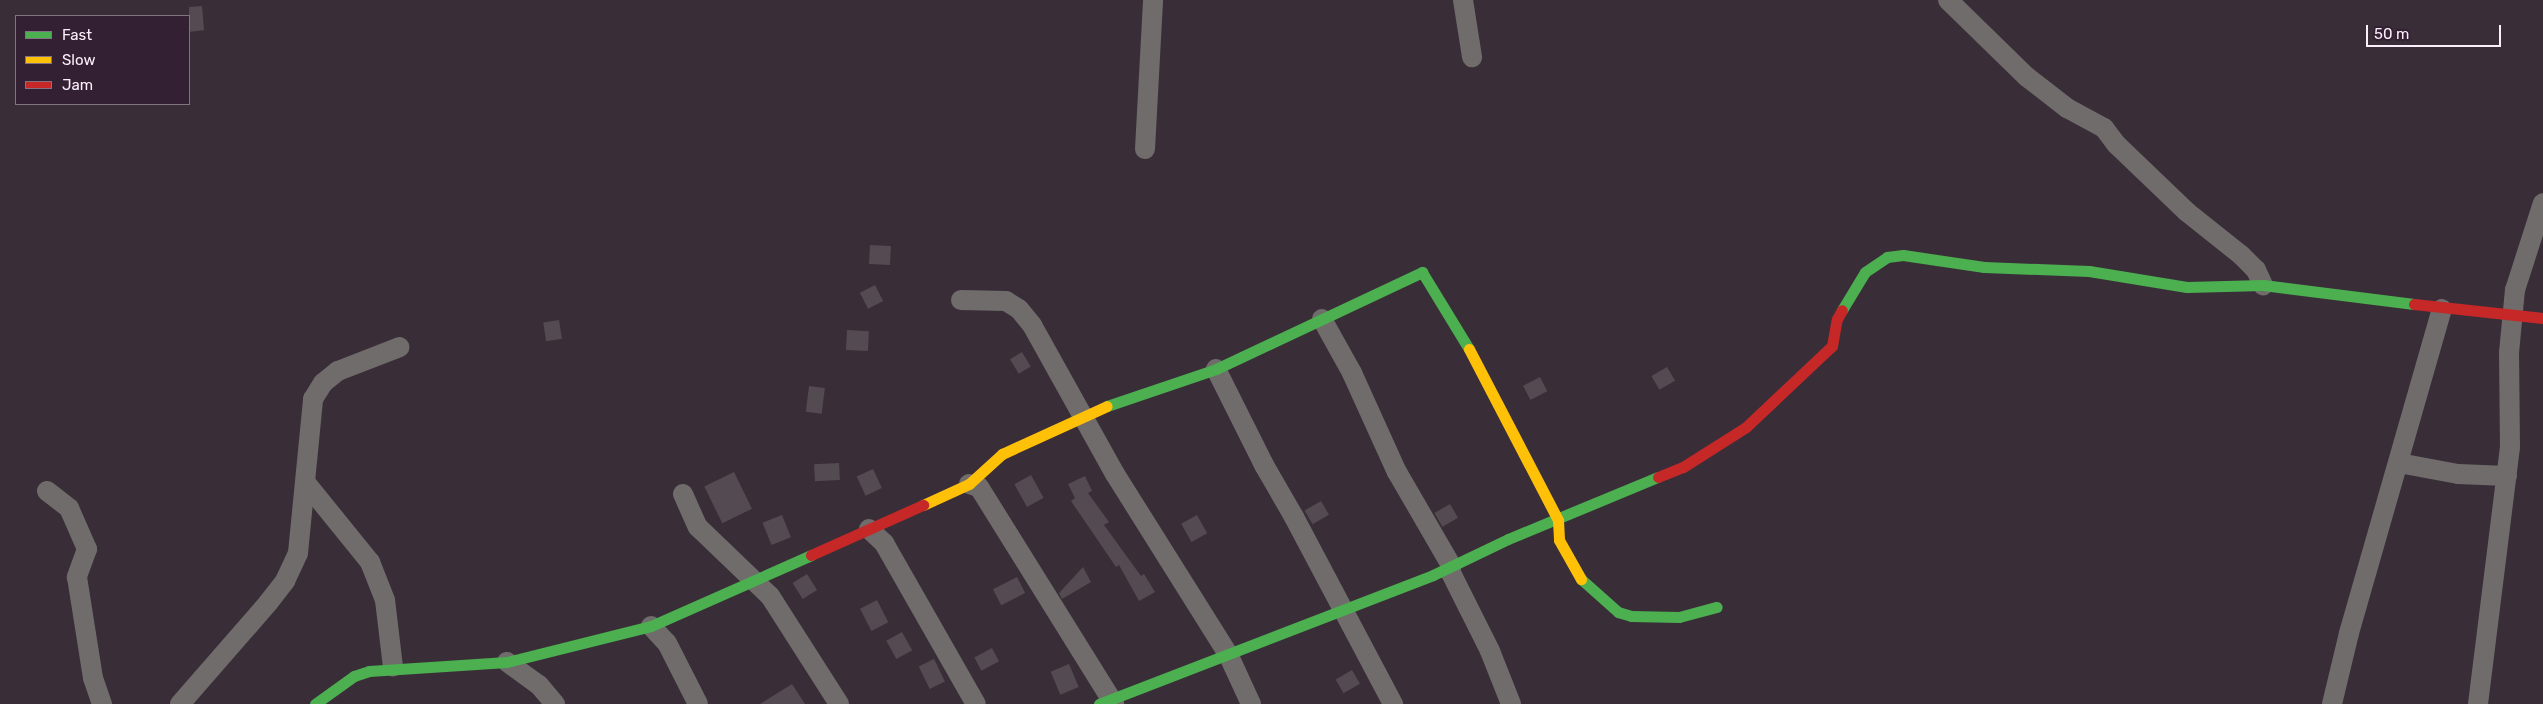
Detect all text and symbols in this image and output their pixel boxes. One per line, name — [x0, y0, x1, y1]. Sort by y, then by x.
legend — [15, 15, 190, 105]
scale bar — [2368, 15, 2503, 47]
text: 50 m — [2374, 25, 2409, 43]
text: Fast — [62, 26, 92, 44]
text: Slow — [62, 51, 95, 69]
text: Jam — [62, 76, 93, 94]

